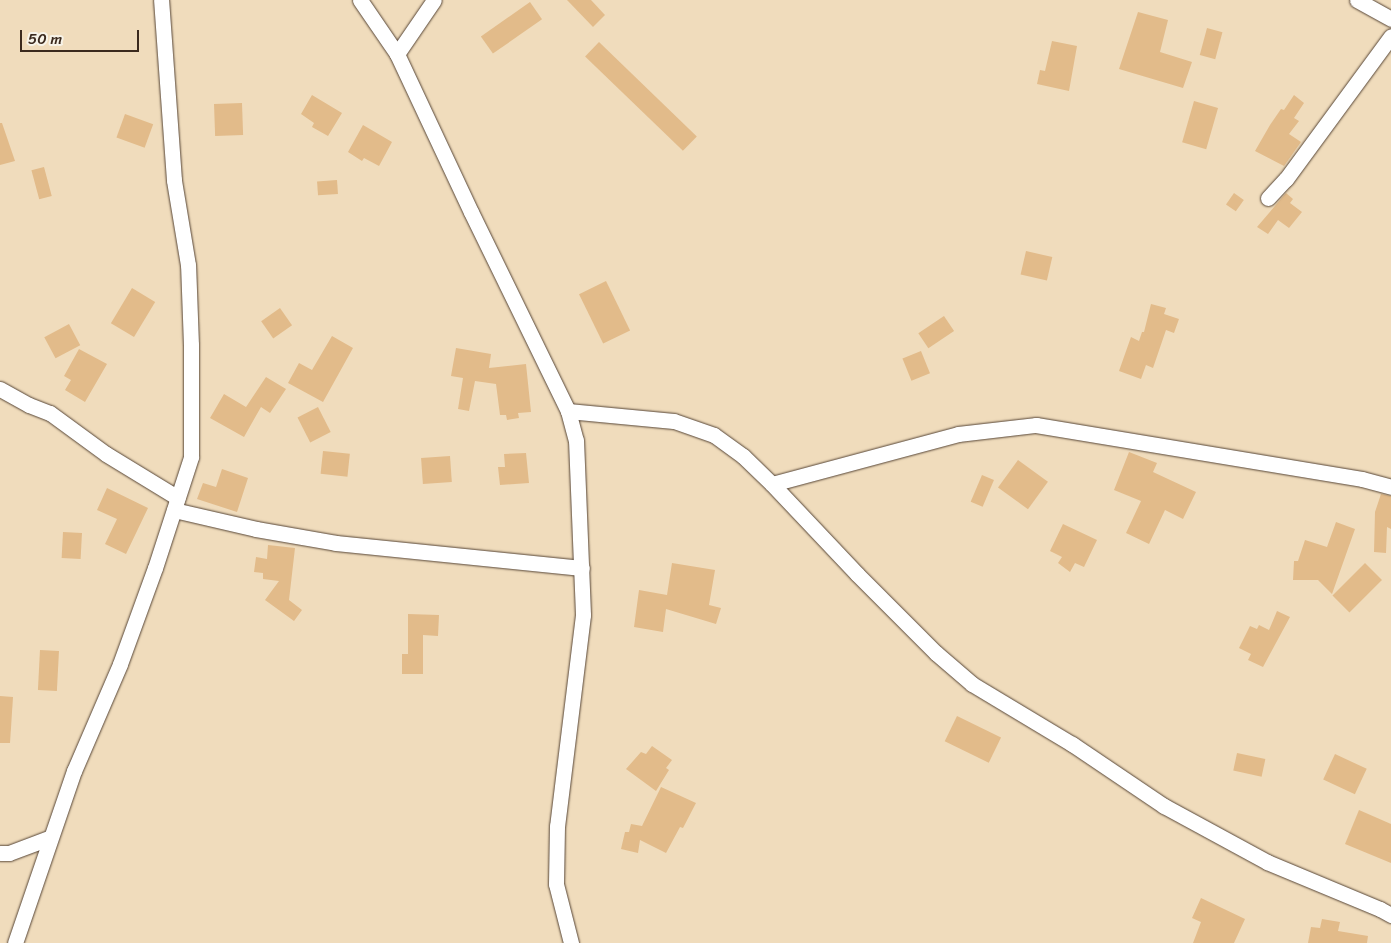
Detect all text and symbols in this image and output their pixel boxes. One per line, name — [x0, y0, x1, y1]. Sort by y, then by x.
scale bar — [22, 20, 141, 52]
text: 50 m — [28, 26, 62, 52]

